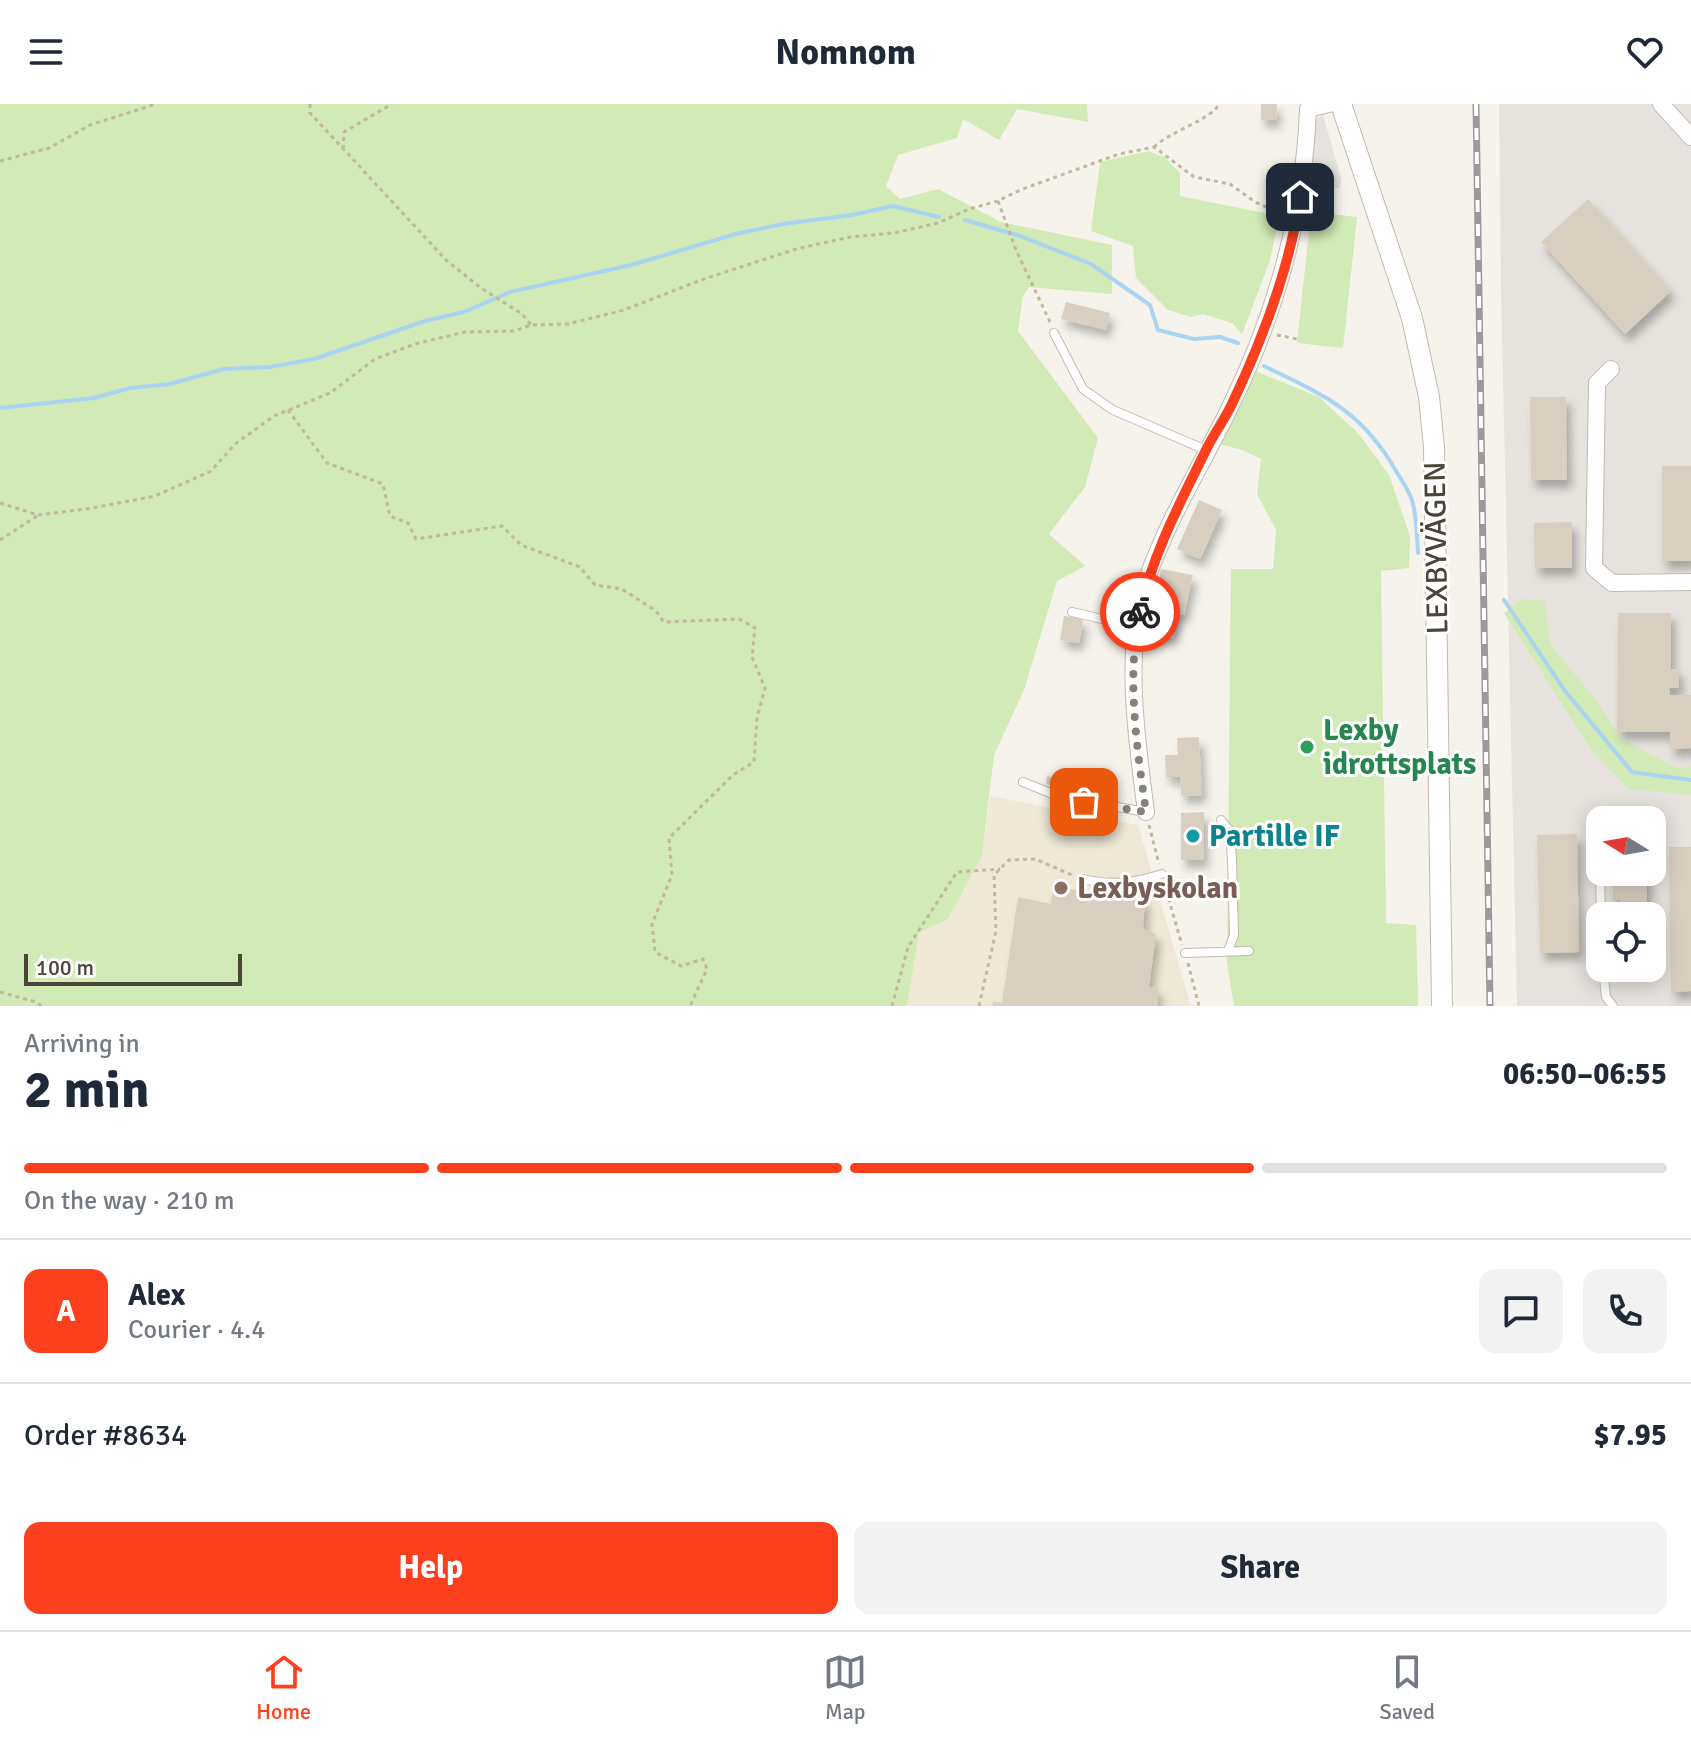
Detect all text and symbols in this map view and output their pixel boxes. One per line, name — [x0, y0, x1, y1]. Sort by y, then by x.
icon: menu — [24, 30, 68, 74]
text: Nomnom — [775, 30, 916, 75]
icon: heart — [1623, 30, 1667, 74]
pin — [1266, 163, 1334, 231]
icon: home — [1278, 175, 1322, 219]
street label: LEXBYVÄGEN — [1416, 461, 1457, 635]
courier — [1100, 572, 1180, 652]
icon: bike — [1118, 590, 1162, 634]
place label: Lexby idrottsplats — [1323, 712, 1476, 783]
marker: Lexby idrottsplats — [1298, 738, 1316, 756]
pin — [1050, 768, 1118, 836]
icon: bag — [1062, 780, 1106, 824]
north arrow — [1586, 806, 1666, 886]
map controls — [1586, 806, 1666, 982]
place label: Partille IF — [1209, 818, 1340, 855]
marker: Partille IF — [1184, 827, 1202, 845]
place label: Lexbyskolan — [1077, 870, 1238, 907]
marker: Lexbyskolan — [1052, 879, 1070, 897]
button: locate — [1586, 902, 1666, 982]
scale bar — [24, 950, 242, 986]
text: 100 m — [36, 954, 94, 981]
text: Arriving in — [24, 1028, 140, 1060]
text: 06:50–06:55 — [1503, 1056, 1667, 1093]
text: 2 min — [24, 1058, 150, 1122]
text: On the way · 210 m — [24, 1185, 234, 1217]
button: chat — [1479, 1269, 1563, 1353]
button: phone — [1583, 1269, 1667, 1353]
text: Alex — [128, 1277, 185, 1314]
text: A — [56, 1293, 76, 1330]
text: Courier · 4.4 — [128, 1314, 265, 1346]
text: Order #8634 — [24, 1417, 187, 1454]
text: $7.95 — [1594, 1417, 1667, 1454]
button: Help — [24, 1522, 838, 1614]
button: Share — [854, 1522, 1667, 1614]
tab: Home — [256, 1650, 311, 1725]
tab: Map — [823, 1650, 867, 1725]
tab: Saved — [1379, 1650, 1435, 1725]

